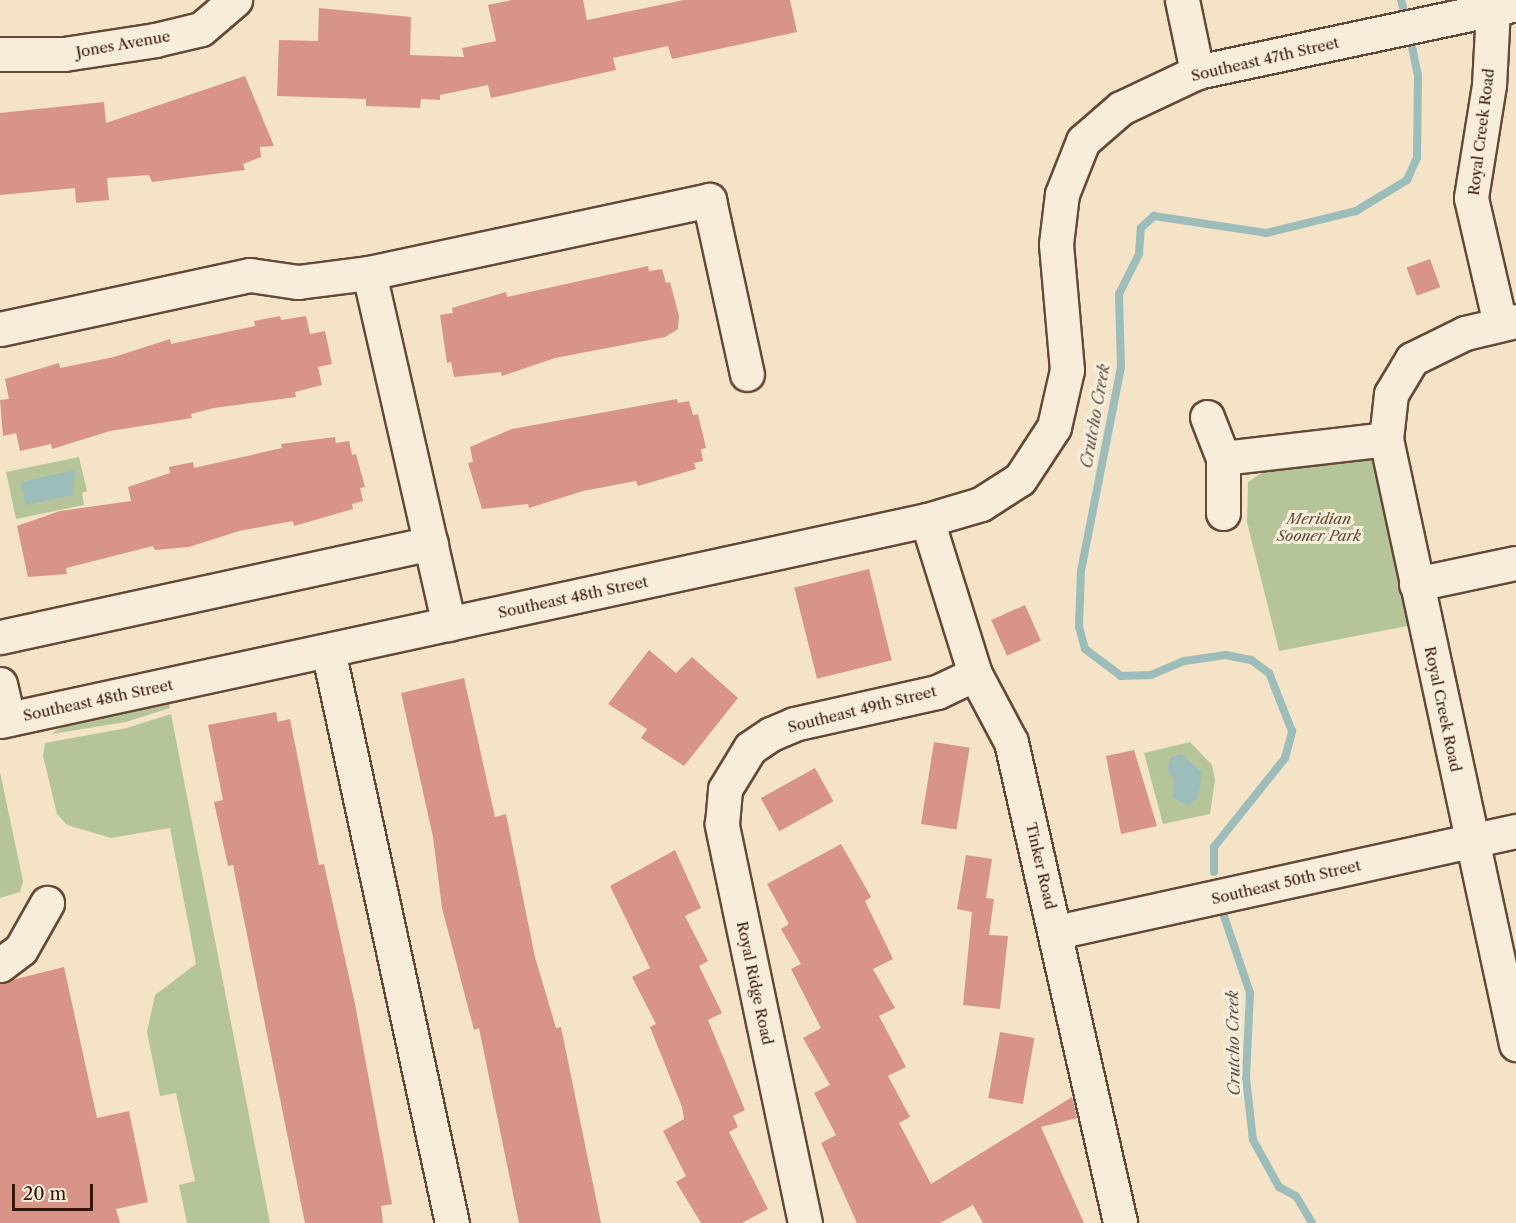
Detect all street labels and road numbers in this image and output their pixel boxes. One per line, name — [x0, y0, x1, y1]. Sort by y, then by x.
street label: Jones Avenue — [74, 27, 172, 61]
street label: Southeast 47th Street — [1189, 33, 1341, 85]
street label: Royal Creek Road — [1464, 67, 1498, 197]
street label: Southeast 48th Street — [496, 572, 650, 622]
street label: Royal Creek Road — [1421, 644, 1465, 774]
street label: Southeast 48th Street — [21, 675, 175, 725]
street label: Southeast 49th Street — [786, 682, 938, 736]
street label: Tinker Road — [1022, 821, 1060, 911]
street label: Southeast 50th Street — [1209, 856, 1363, 908]
street label: Royal Ridge Road — [733, 920, 777, 1046]

